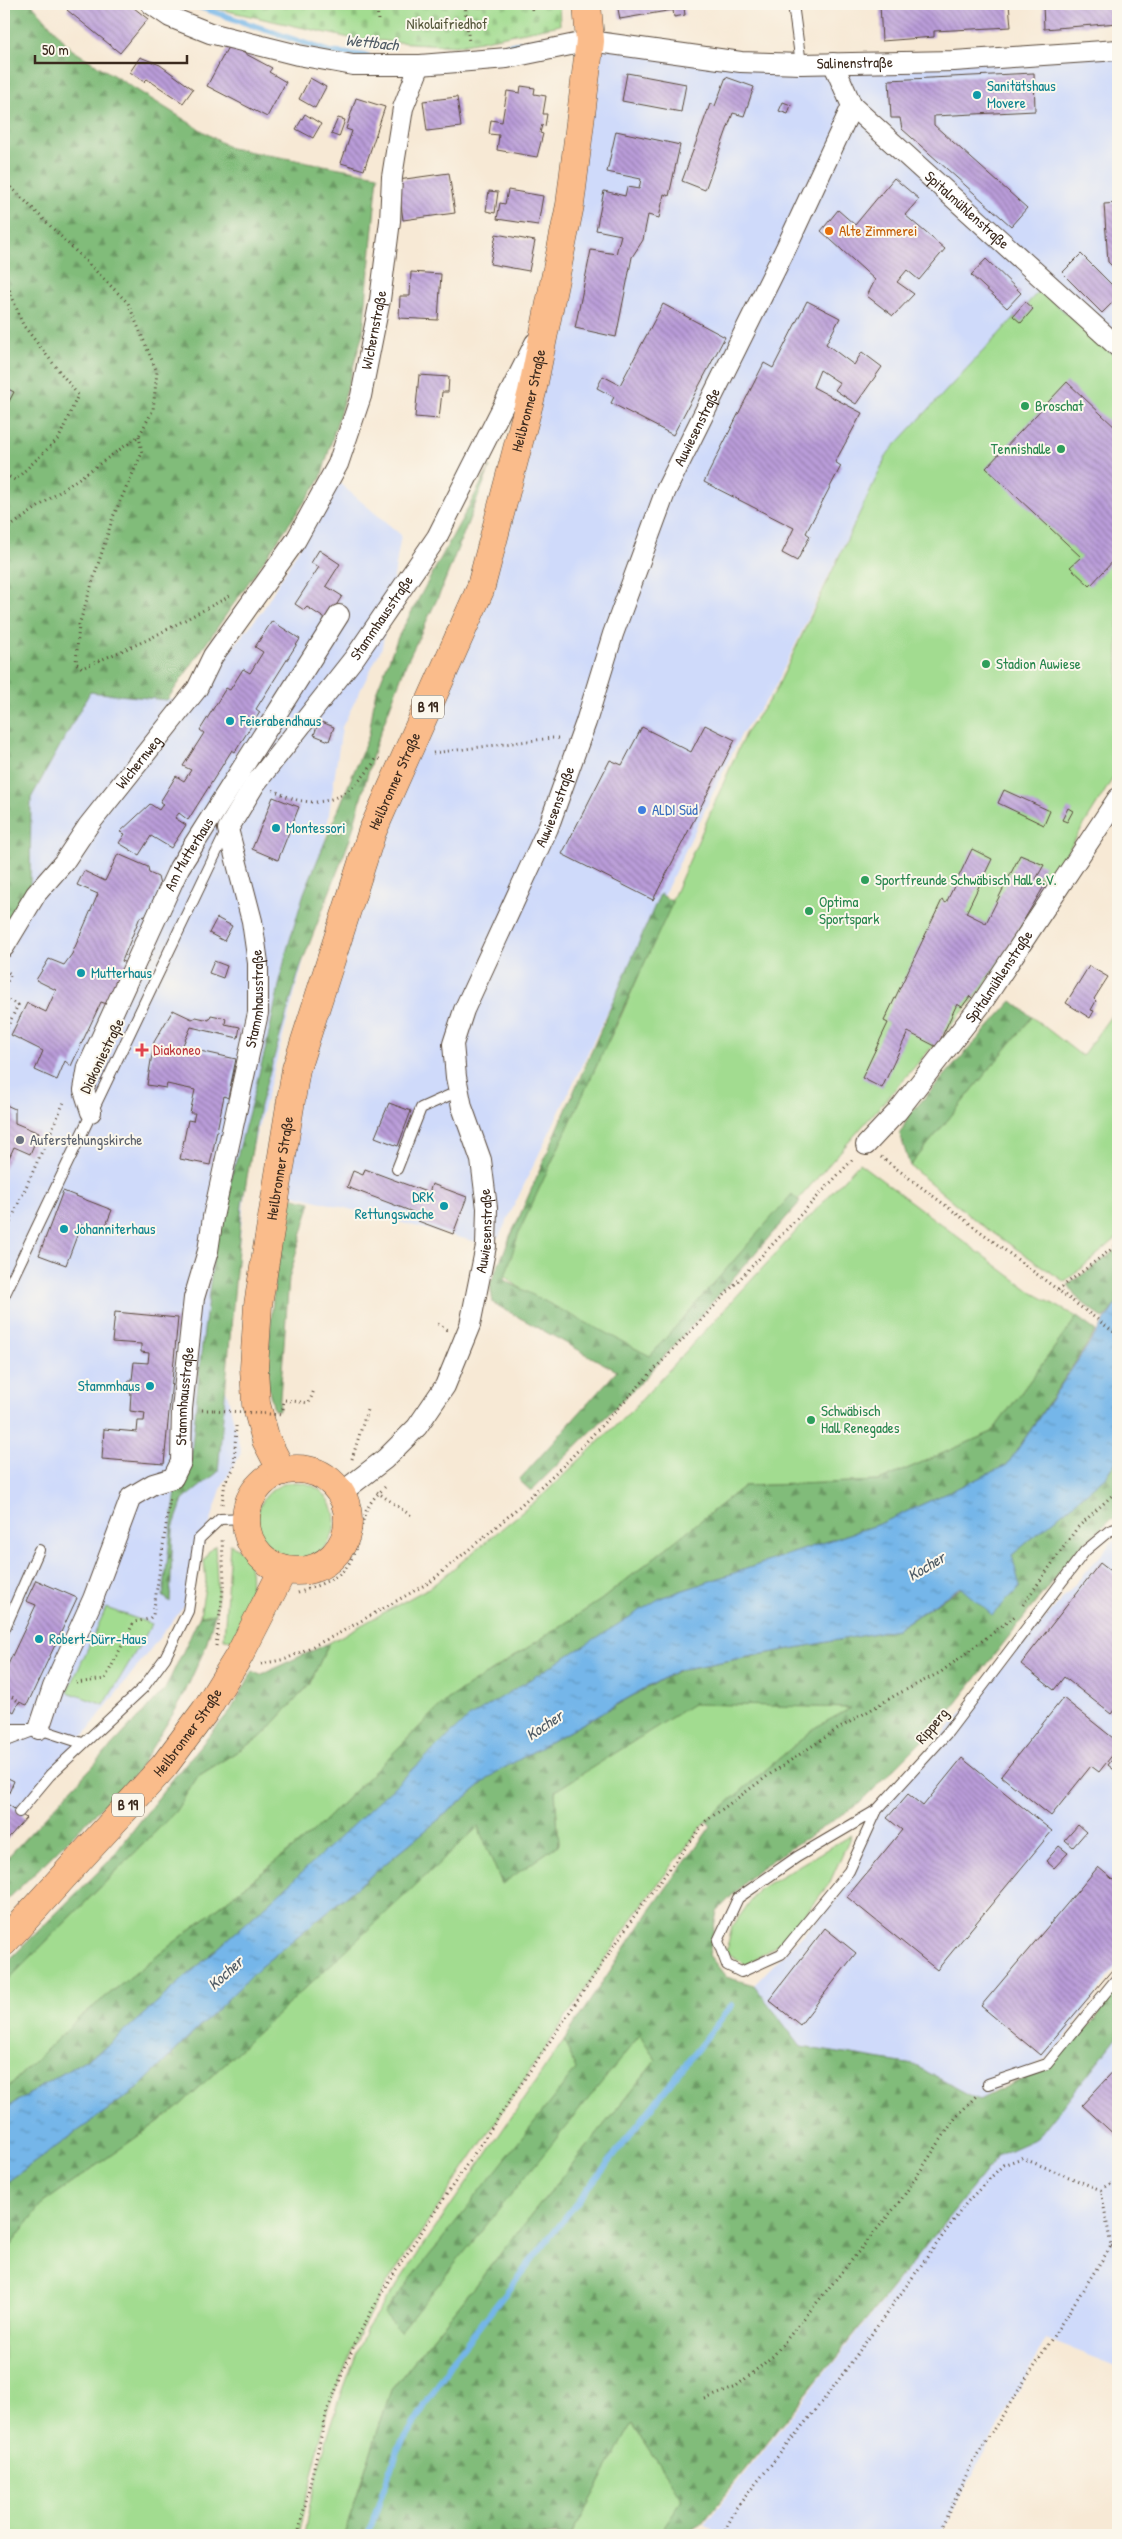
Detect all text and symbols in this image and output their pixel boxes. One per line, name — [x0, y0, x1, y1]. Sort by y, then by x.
park label: Nikolaifriedhof — [407, 13, 488, 34]
water label: Wettbach — [344, 28, 401, 56]
scale bar — [35, 32, 188, 64]
text: 50 m — [42, 39, 69, 60]
street label: Salinenstraße — [816, 51, 893, 74]
place label: Sanitätshaus Movere — [987, 75, 1056, 113]
marker: Sanitätshaus Movere — [971, 89, 983, 101]
street label: Spitalmühlenstraße — [920, 166, 1014, 254]
place label: Alte Zimmerei — [839, 220, 917, 241]
marker: Alte Zimmerei — [823, 225, 835, 237]
street label: Wichernstraße — [356, 289, 391, 371]
street label: Heilbronner Straße — [506, 347, 550, 454]
street label: Auwiesenstraße — [669, 384, 725, 469]
place label: Broschat — [1035, 395, 1084, 416]
marker: Broschat — [1019, 400, 1031, 412]
place label: Tennishalle — [991, 438, 1051, 459]
marker: Tennishalle — [1055, 443, 1067, 455]
street label: Stammhausstraße — [345, 571, 418, 664]
place label: Stadion Auwiese — [996, 653, 1081, 674]
marker: Stadion Auwiese — [980, 658, 992, 670]
road number: B 19 — [412, 696, 444, 719]
place label: Feierabendhaus — [239, 710, 322, 731]
marker: Feierabendhaus — [224, 715, 236, 727]
street label: Heilbronner Straße — [363, 729, 425, 833]
street label: Wichernweg — [110, 731, 166, 793]
street label: Auwiesenstraße — [530, 763, 579, 850]
place label: ALDI Süd — [652, 799, 698, 820]
marker: ALDI Süd — [636, 804, 648, 816]
street label: Am Mutterhaus — [159, 813, 218, 894]
place label: Montessori — [286, 817, 346, 838]
marker: Montessori — [270, 822, 282, 834]
place label: Sportfreunde Schwäbisch Hall e.V. — [875, 869, 1057, 890]
marker: Sportfreunde Schwäbisch Hall e.V. — [859, 874, 871, 886]
place label: Optima Sportspark — [819, 891, 879, 929]
marker: Optima Sportspark — [803, 905, 815, 917]
street label: Spitalmühlenstraße — [960, 926, 1037, 1027]
street label: Stammhausstraße — [240, 948, 268, 1050]
place label: Mutterhaus — [91, 962, 152, 983]
marker: Mutterhaus — [75, 967, 87, 979]
street label: Diakoniestraße — [74, 1015, 129, 1097]
place label: Diakoneo — [153, 1039, 200, 1060]
marker: Diakoneo — [135, 1043, 149, 1057]
street label: Heilbronner Straße — [261, 1115, 298, 1222]
place label: Auferstehungskirche — [30, 1129, 142, 1150]
marker: Auferstehungskirche — [14, 1134, 26, 1146]
place label: DRK Rettungswache — [355, 1186, 434, 1224]
street label: Auwiesenstraße — [470, 1188, 497, 1275]
marker: DRK Rettungswache — [438, 1200, 450, 1212]
place label: Johanniterhaus — [74, 1218, 156, 1239]
marker: Johanniterhaus — [58, 1223, 70, 1235]
street label: Stammhausstraße — [170, 1346, 199, 1446]
place label: Stammhaus — [78, 1375, 140, 1396]
marker: Stammhaus — [144, 1380, 156, 1392]
place label: Schwäbisch Hall Renegades — [821, 1400, 900, 1438]
marker: Schwäbisch Hall Renegades — [805, 1414, 817, 1426]
water label: Kocher — [903, 1545, 950, 1586]
place label: Robert-Dürr-Haus — [49, 1628, 147, 1649]
marker: Robert-Dürr-Haus — [33, 1633, 45, 1645]
street label: Heilbronner Straße — [148, 1684, 227, 1781]
street label: Ripperg — [910, 1703, 953, 1748]
water label: Kocher — [521, 1704, 568, 1745]
road number: B 19 — [112, 1794, 144, 1816]
water label: Kocher — [203, 1950, 249, 1995]

